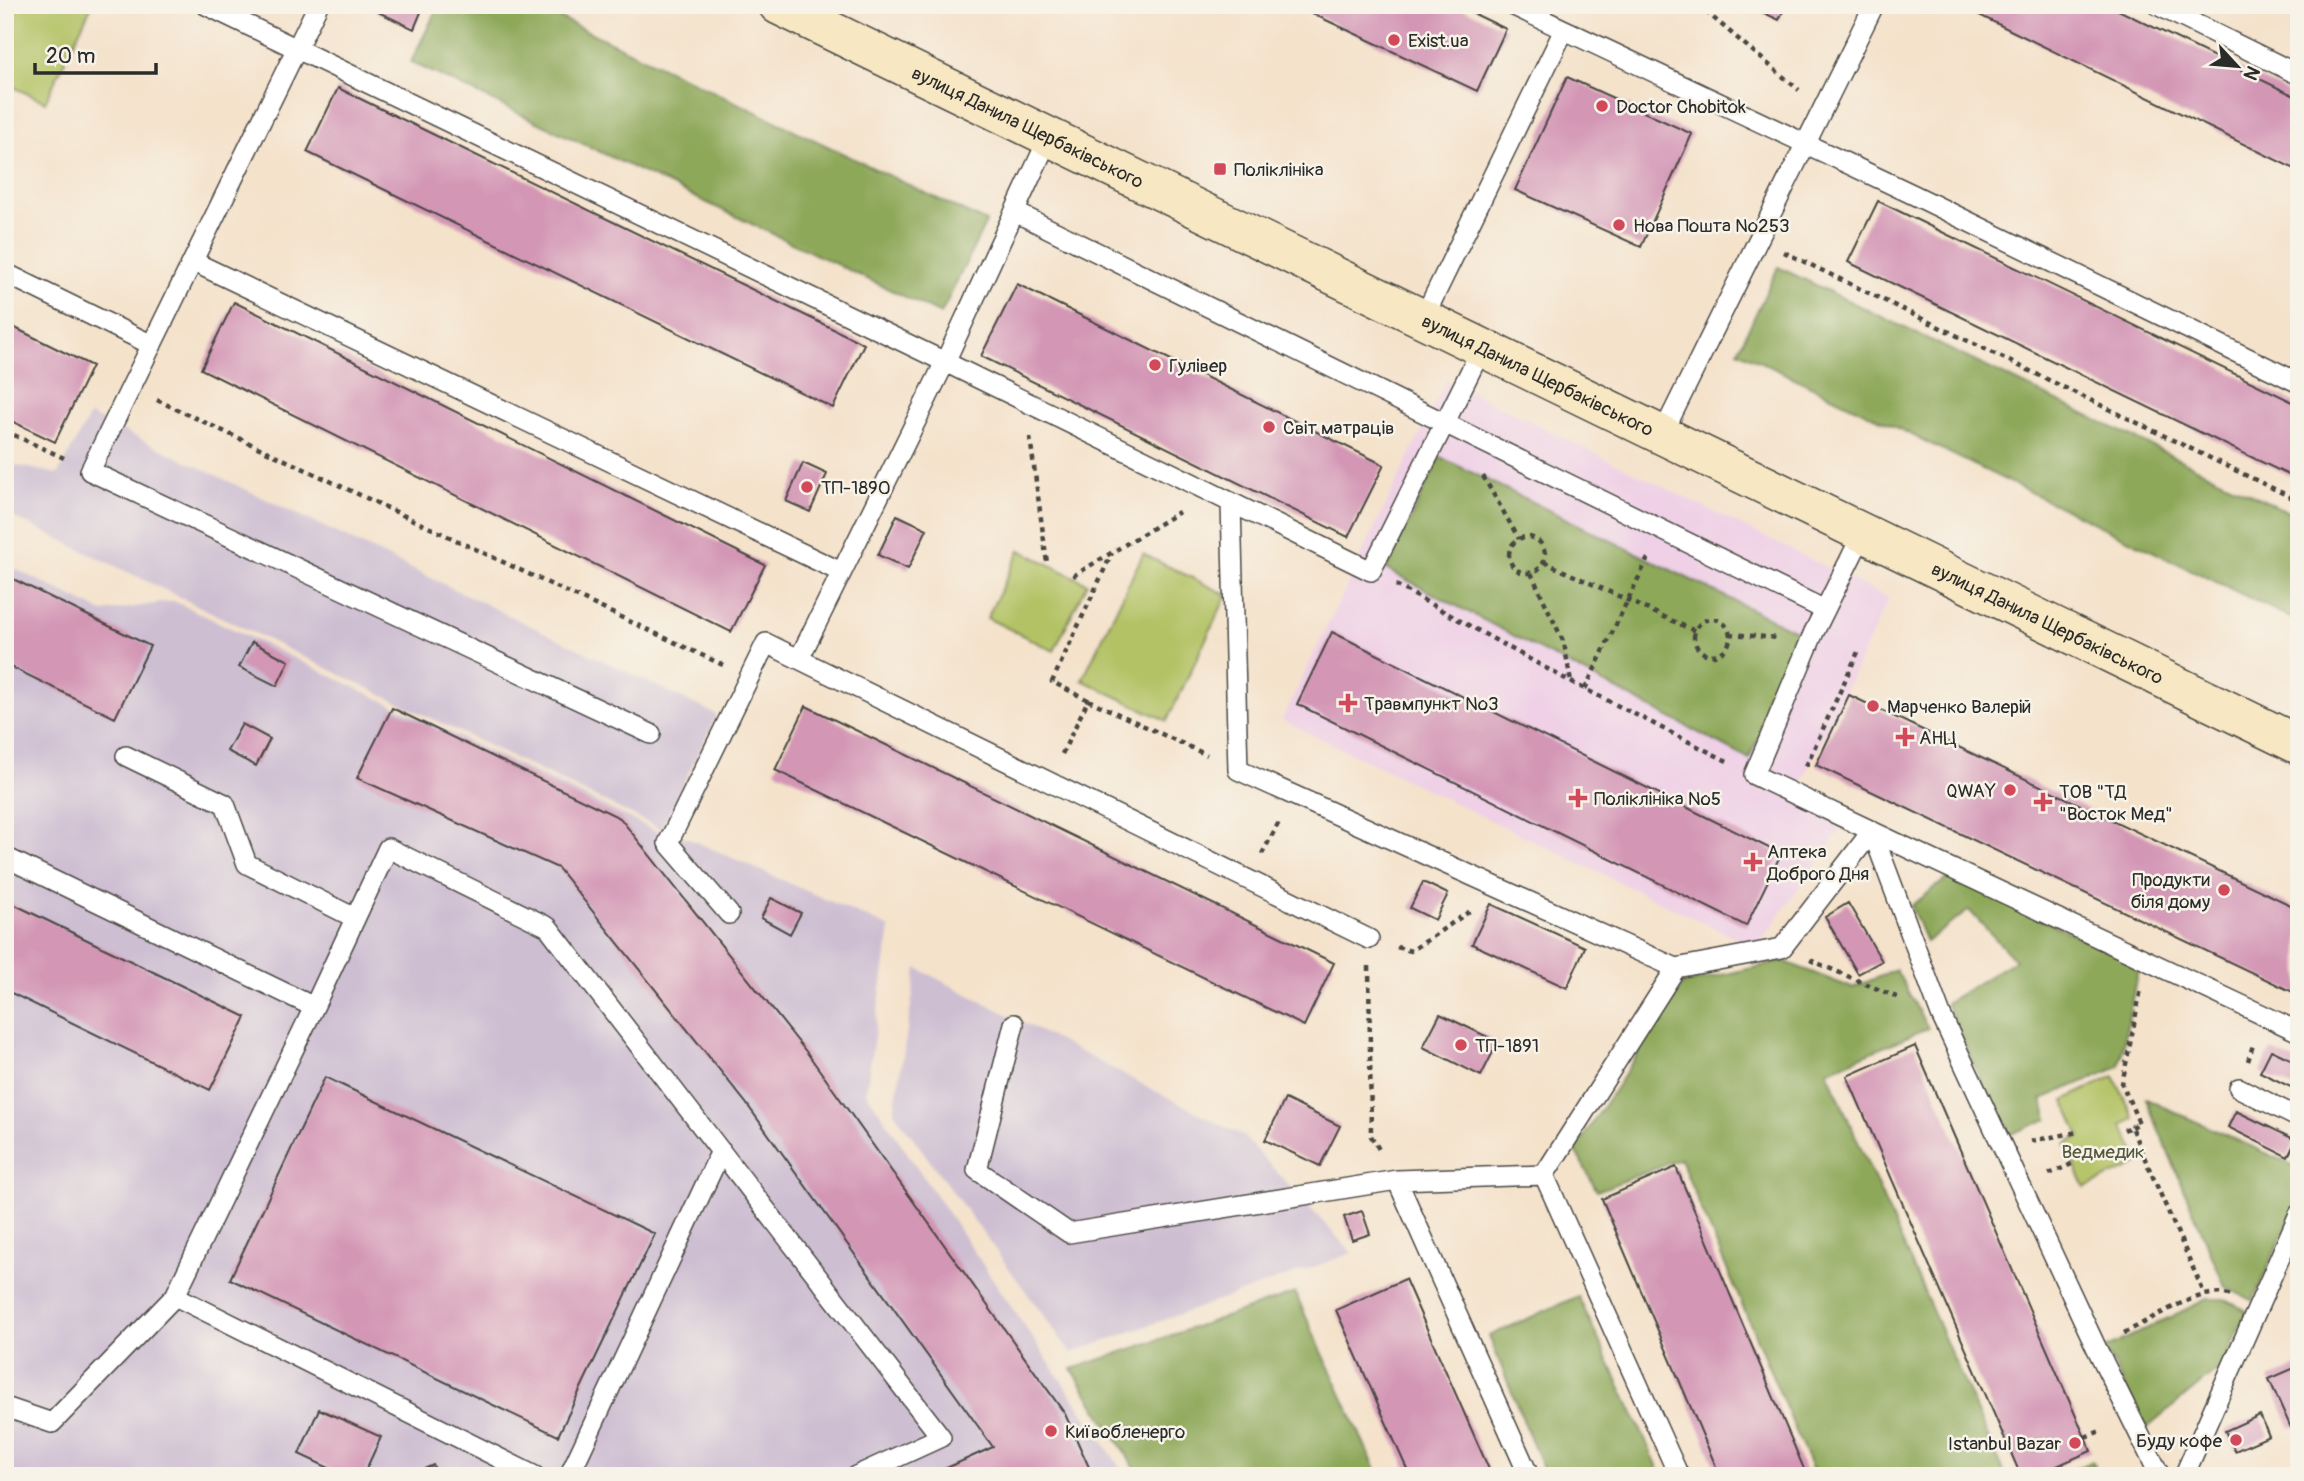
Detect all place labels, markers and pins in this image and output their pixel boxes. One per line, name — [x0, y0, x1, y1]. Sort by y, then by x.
place label: Exist.ua — [1408, 29, 1469, 53]
marker: Exist.ua — [1386, 32, 1402, 48]
place label: Doctor Chobitok — [1616, 95, 1746, 119]
marker: Doctor Chobitok — [1594, 98, 1610, 114]
place label: Поліклініка — [1234, 158, 1324, 182]
marker: Поліклініка — [1212, 161, 1228, 177]
place label: Нова Пошта №253 — [1633, 214, 1790, 238]
marker: Нова Пошта №253 — [1611, 217, 1627, 233]
place label: Гулівер — [1169, 354, 1227, 378]
marker: Гулівер — [1147, 357, 1163, 373]
place label: Світ матраців — [1283, 416, 1394, 440]
marker: Світ матраців — [1261, 419, 1277, 435]
place label: ТП-1890 — [821, 476, 891, 500]
marker: ТП-1890 — [799, 479, 815, 495]
place label: Травмпункт №3 — [1364, 692, 1499, 716]
marker: Травмпункт №3 — [1338, 693, 1358, 713]
place label: Марченко Валерій — [1887, 695, 2031, 719]
marker: Марченко Валерій — [1865, 698, 1881, 714]
place label: АНЦ — [1919, 726, 1957, 750]
marker: АНЦ — [1897, 729, 1913, 745]
place label: QWAY — [1946, 779, 1996, 803]
place label: ТОВ "ТД "Восток Мед" — [2059, 780, 2173, 826]
marker: QWAY — [2002, 782, 2018, 798]
place label: Поліклініка №5 — [1594, 787, 1721, 811]
marker: Поліклініка №5 — [1568, 788, 1588, 808]
marker: ТОВ "ТД "Восток Мед" — [2033, 792, 2053, 812]
place label: Аптека Доброго Дня — [1766, 840, 1869, 886]
marker: Аптека Доброго Дня — [1745, 854, 1761, 870]
place label: Продукти біля дому — [2130, 868, 2211, 914]
marker: Продукти біля дому — [2216, 882, 2232, 898]
place label: ТП-1891 — [1475, 1034, 1539, 1058]
marker: ТП-1891 — [1453, 1037, 1469, 1053]
place label: Київобленерго — [1065, 1420, 1185, 1444]
marker: Київобленерго — [1043, 1423, 1059, 1439]
place label: Буду кофе — [2136, 1429, 2223, 1453]
place label: Istanbul Bazar — [1948, 1432, 2061, 1456]
marker: Буду кофе — [2228, 1432, 2244, 1448]
marker: Istanbul Bazar — [2067, 1435, 2083, 1451]

